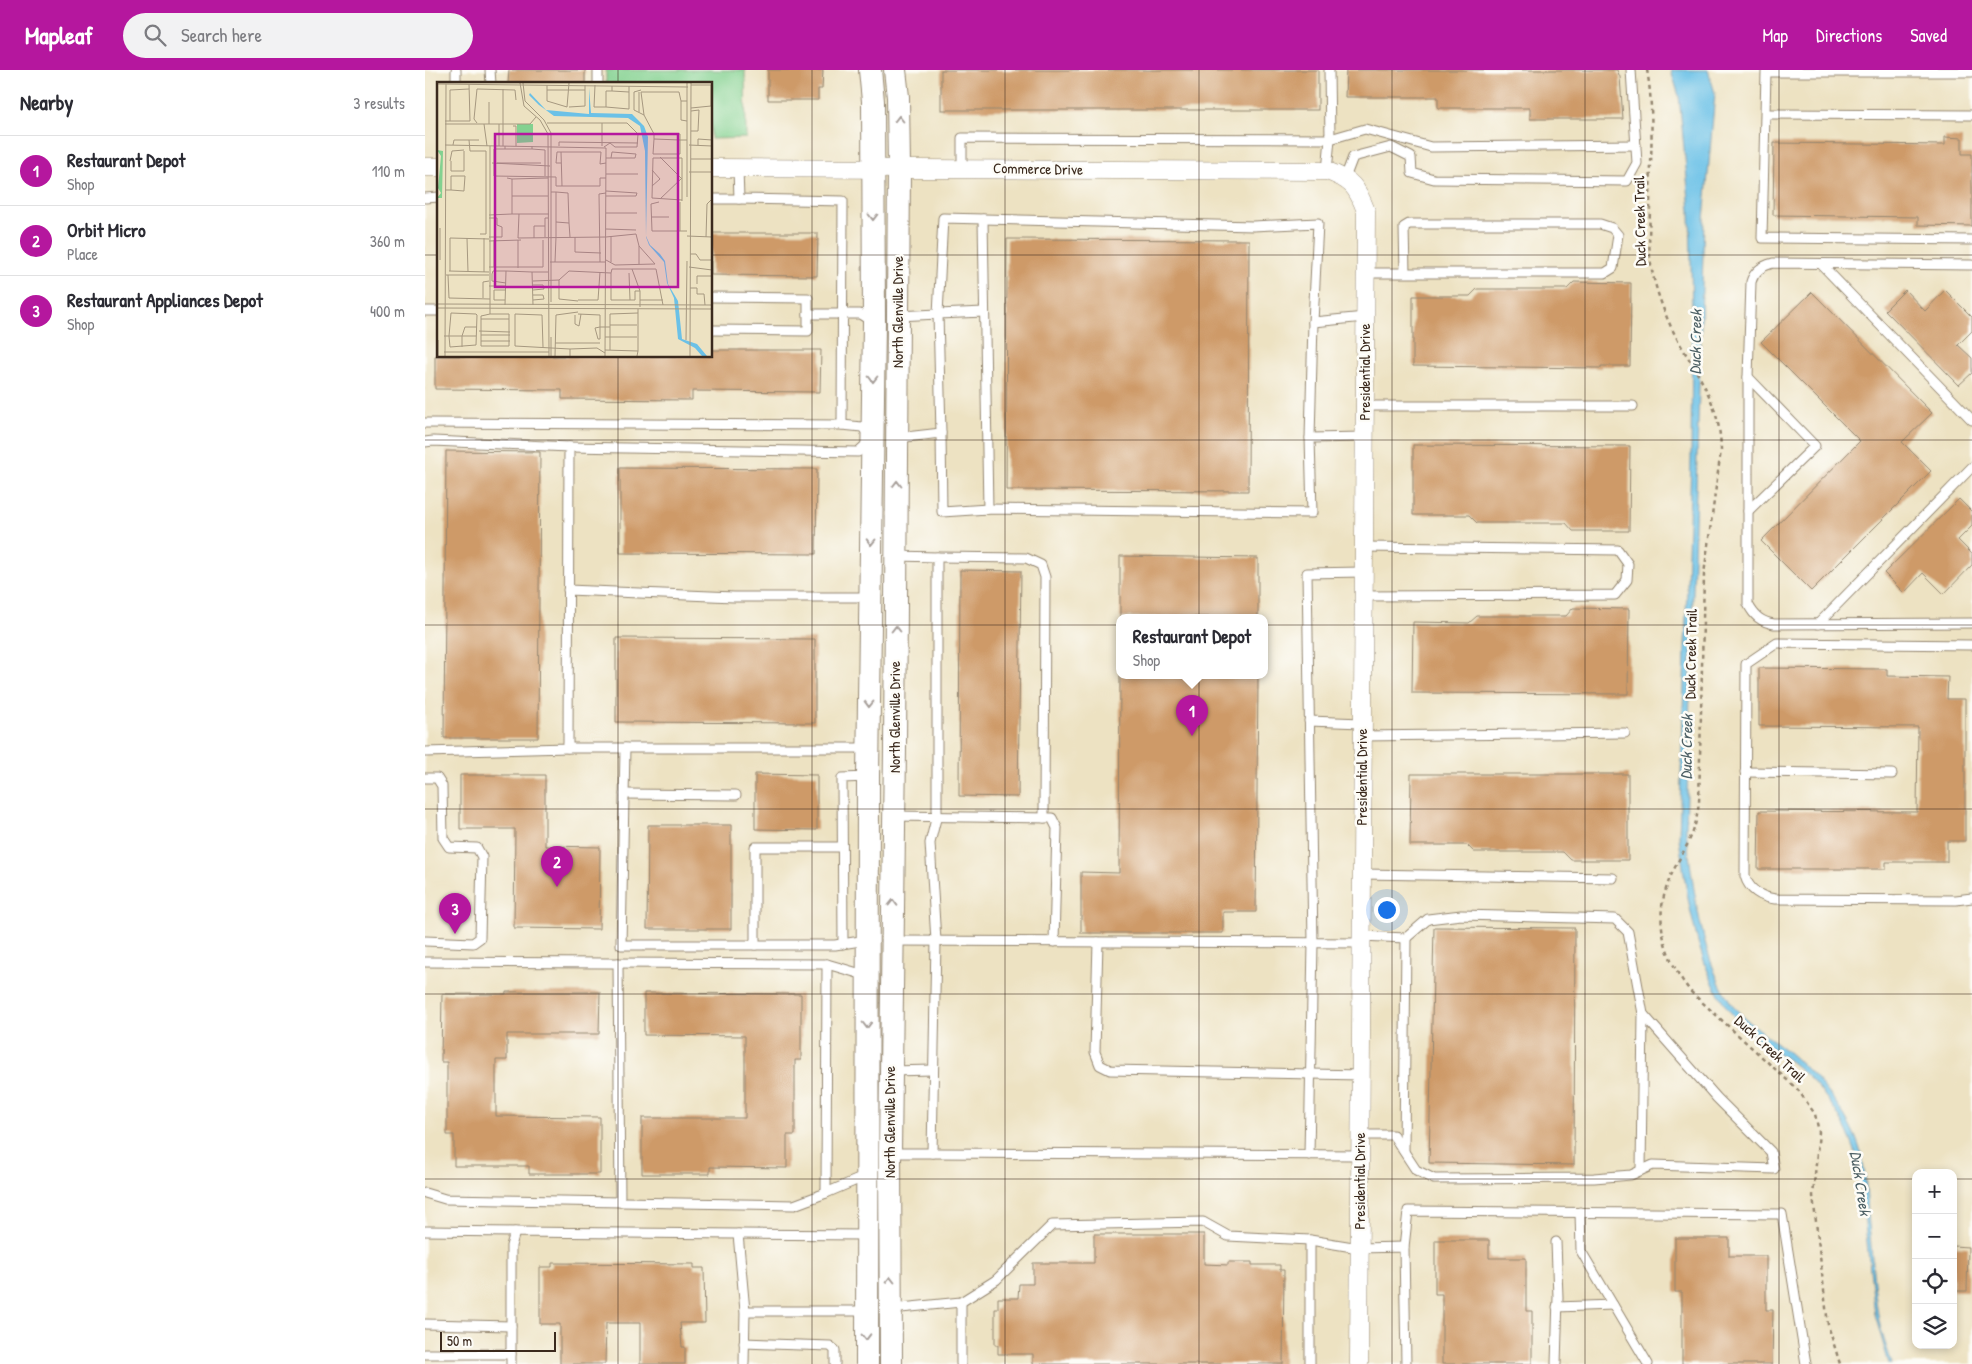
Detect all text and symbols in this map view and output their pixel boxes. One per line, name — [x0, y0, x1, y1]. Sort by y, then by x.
search box — [123, 13, 473, 58]
text: Mapleaf — [25, 19, 93, 51]
icon: search — [141, 21, 169, 49]
text: Search here — [181, 22, 262, 48]
text: Map — [1763, 23, 1788, 48]
text: Directions — [1816, 23, 1882, 48]
text: Saved — [1910, 23, 1947, 48]
inset map — [437, 82, 713, 358]
text: Nearby — [20, 88, 73, 117]
text: 3 results — [353, 92, 405, 114]
one-way arrow — [894, 115, 904, 122]
text: Restaurant Depot — [67, 147, 185, 173]
street label: Commerce Drive — [993, 157, 1083, 180]
text: 1 — [33, 160, 39, 182]
text: 110 m — [372, 160, 405, 182]
text: Shop — [67, 173, 94, 195]
street label: Duck Creek Trail — [1628, 176, 1651, 266]
one-way arrow — [868, 213, 878, 221]
text: Orbit Micro — [67, 217, 146, 243]
text: 2 — [32, 230, 40, 252]
text: 360 m — [370, 230, 405, 252]
text: Place — [67, 243, 98, 265]
street label: North Glenville Drive — [887, 256, 908, 368]
text: Restaurant Appliances Depot — [67, 287, 263, 313]
text: 3 — [32, 300, 40, 322]
text: 400 m — [370, 300, 405, 322]
water label: Duck Creek — [1683, 308, 1707, 375]
text: Shop — [67, 313, 94, 335]
street label: Presidential Drive — [1354, 324, 1375, 420]
one-way arrow — [868, 376, 878, 383]
one-way arrow — [892, 480, 902, 488]
one-way arrow — [866, 538, 876, 546]
street label: Duck Creek Trail — [1679, 609, 1702, 699]
popup — [1116, 614, 1268, 679]
text: Restaurant Depot — [1133, 623, 1251, 649]
one-way arrow — [891, 625, 901, 632]
text: Shop — [1133, 649, 1160, 671]
street label: North Glenville Drive — [884, 661, 905, 773]
pin: 1 — [1176, 695, 1208, 736]
one-way arrow — [864, 700, 874, 708]
water label: Duck Creek — [1674, 713, 1698, 780]
street label: Presidential Drive — [1351, 729, 1372, 825]
pin: 2 — [541, 846, 573, 887]
pin: 3 — [439, 893, 471, 934]
your location — [1374, 897, 1400, 923]
one-way arrow — [888, 899, 898, 907]
street label: Duck Creek Trail — [1730, 1010, 1811, 1087]
one-way arrow — [862, 1021, 872, 1029]
street label: North Glenville Drive — [879, 1066, 900, 1178]
street label: Presidential Drive — [1349, 1133, 1370, 1229]
water label: Duck Creek — [1845, 1149, 1877, 1218]
map controls — [1912, 1169, 1957, 1349]
button: + — [1912, 1169, 1957, 1214]
button: − — [1912, 1214, 1957, 1259]
button: locate — [1912, 1259, 1957, 1304]
one-way arrow — [885, 1276, 895, 1284]
button: layers — [1912, 1304, 1957, 1349]
scale bar — [440, 1329, 556, 1352]
text: 50 m — [447, 1331, 472, 1350]
one-way arrow — [861, 1334, 871, 1342]

